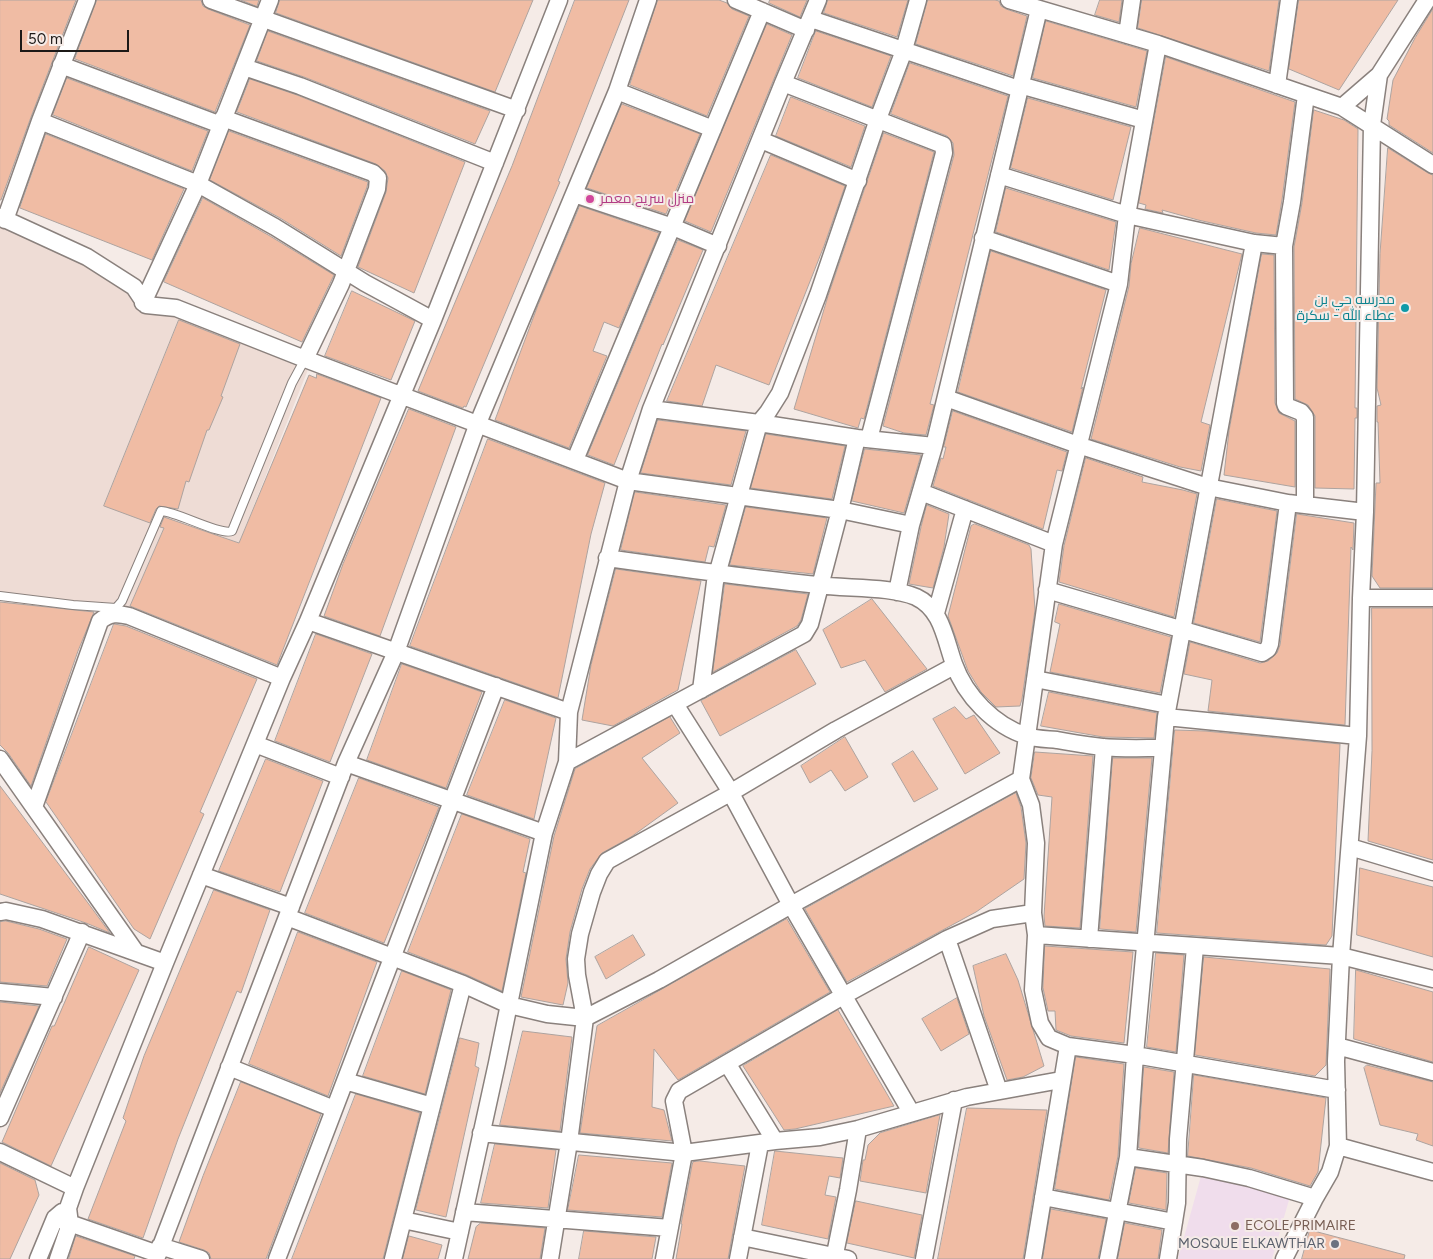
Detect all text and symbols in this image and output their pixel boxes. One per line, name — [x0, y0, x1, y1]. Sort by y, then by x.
scale bar — [22, 20, 131, 52]
text: 50 m — [28, 30, 63, 48]
place label: منزل سريح معمر — [600, 191, 694, 207]
marker: منزل سريح معمر — [584, 193, 596, 205]
place label: مدرسه حي بن عطاء الله - سكرة — [1297, 292, 1395, 324]
marker: مدرسه حي بن عطاء الله - سكرة — [1399, 302, 1411, 314]
place label: ECOLE PRIMAIRE — [1245, 1218, 1356, 1234]
marker: ECOLE PRIMAIRE — [1229, 1220, 1241, 1232]
place label: MOSQUE ELKAWTHAR — [1178, 1236, 1325, 1252]
marker: MOSQUE ELKAWTHAR — [1329, 1238, 1341, 1250]

